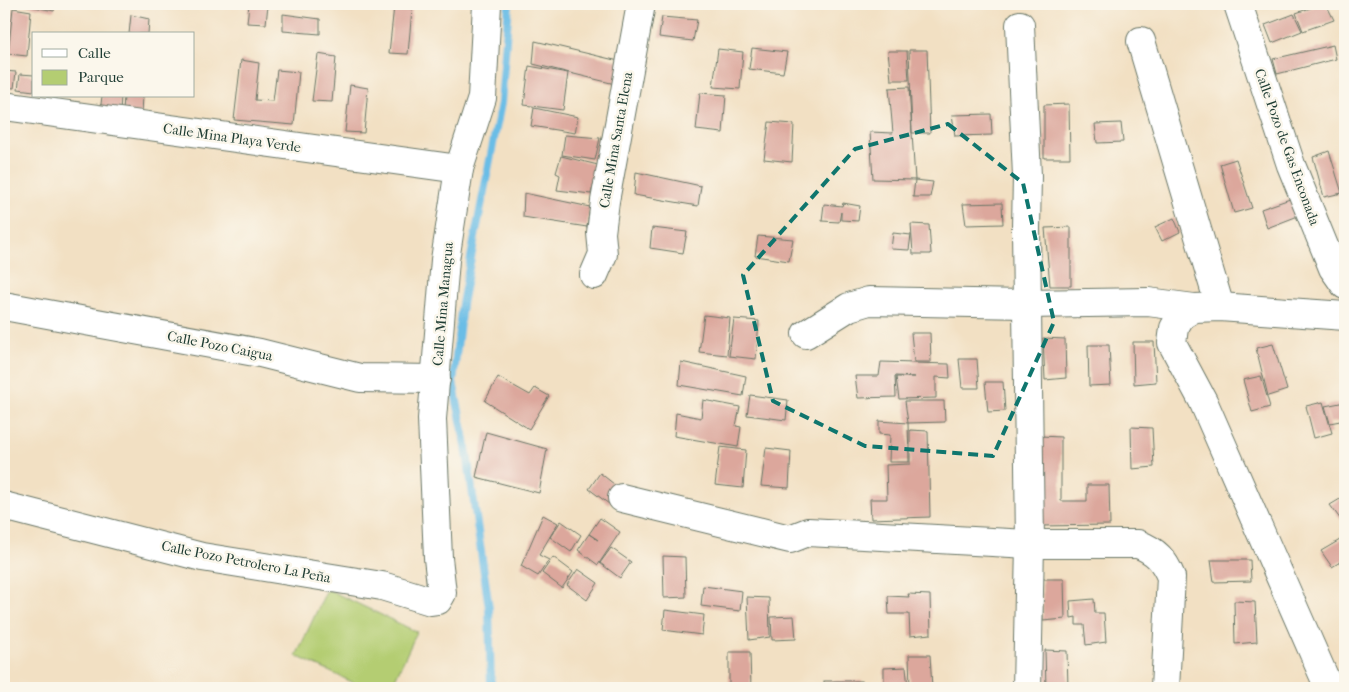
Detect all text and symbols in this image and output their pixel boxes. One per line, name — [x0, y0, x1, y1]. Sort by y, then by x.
legend — [32, 32, 195, 98]
text: Calle — [78, 44, 111, 62]
street label: Calle Pozo de Gas Enconada — [1251, 66, 1323, 228]
text: Parque — [78, 68, 124, 86]
street label: Calle Mina Santa Elena — [596, 70, 636, 209]
street label: Calle Mina Playa Verde — [162, 120, 302, 156]
street label: Calle Mina Managua — [429, 241, 457, 367]
street label: Calle Pozo Caigua — [166, 327, 275, 365]
street label: Calle Pozo Petrolero La Peña — [160, 537, 333, 587]

